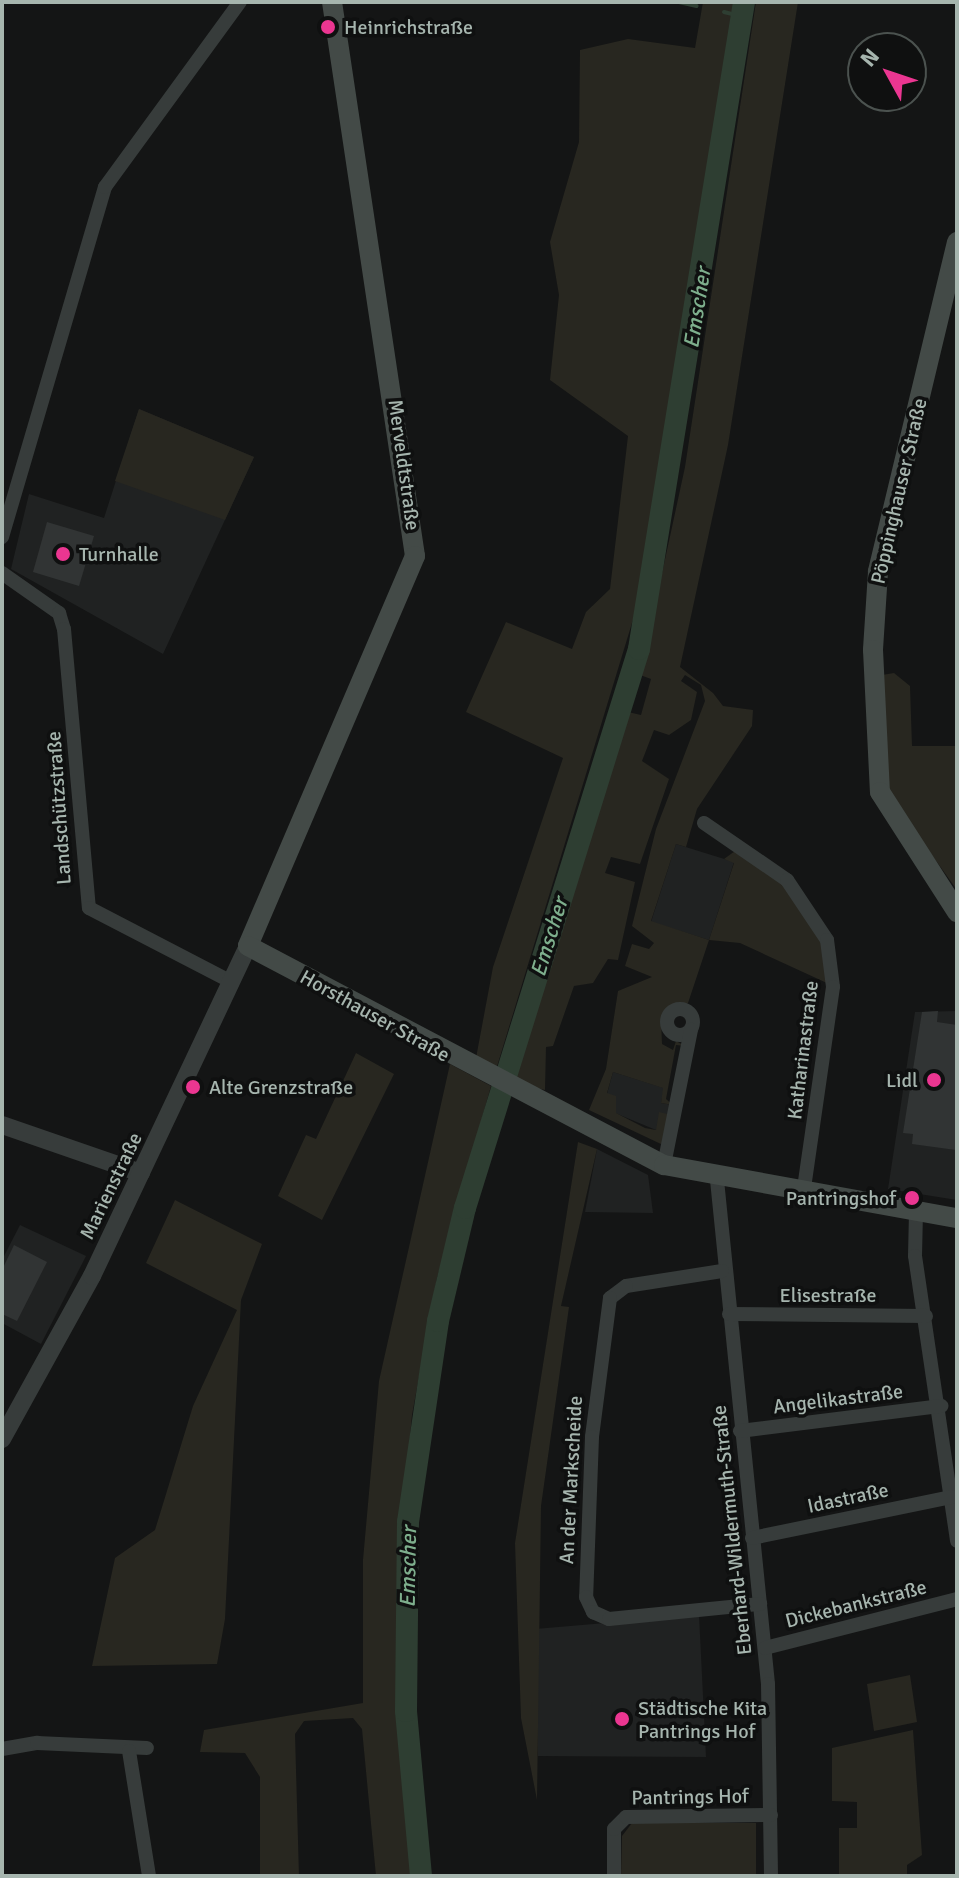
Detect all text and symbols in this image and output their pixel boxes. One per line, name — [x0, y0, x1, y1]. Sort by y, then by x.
place label: Heinrichstraße — [344, 15, 473, 39]
marker: Heinrichstraße — [319, 18, 337, 36]
north arrow — [847, 32, 927, 112]
text: N — [855, 43, 885, 72]
water label: Emscher — [678, 266, 716, 350]
street label: Pöppinghauser Straße — [866, 396, 932, 586]
street label: Merveldtstraße — [383, 398, 425, 532]
place label: Turnhalle — [79, 542, 159, 566]
marker: Turnhalle — [54, 545, 72, 563]
street label: Landschützstraße — [42, 730, 76, 886]
water label: Emscher — [525, 894, 573, 980]
street label: Horsthauser Straße — [296, 965, 454, 1067]
street label: Katharinastraße — [783, 979, 823, 1121]
place label: Lidl — [886, 1068, 918, 1092]
marker: Lidl — [925, 1071, 943, 1089]
place label: Alte Grenzstraße — [209, 1075, 353, 1099]
marker: Alte Grenzstraße — [184, 1078, 202, 1096]
street label: Marienstraße — [75, 1129, 147, 1243]
place label: Pantringshof — [786, 1186, 896, 1210]
marker: Pantringshof — [903, 1189, 921, 1207]
street label: Elisestraße — [780, 1283, 876, 1307]
street label: Angelikastraße — [772, 1379, 904, 1419]
street label: An der Markscheide — [555, 1395, 587, 1565]
street label: Eberhard-Wildermuth-Straße — [707, 1404, 757, 1656]
street label: Idastraße — [805, 1478, 891, 1518]
water label: Emscher — [394, 1526, 422, 1608]
street label: Dickebankstraße — [783, 1575, 929, 1633]
place label: Städtische Kita Pantrings Hof — [638, 1696, 767, 1743]
marker: Städtische Kita Pantrings Hof — [613, 1710, 631, 1728]
street label: Pantrings Hof — [631, 1784, 749, 1810]

